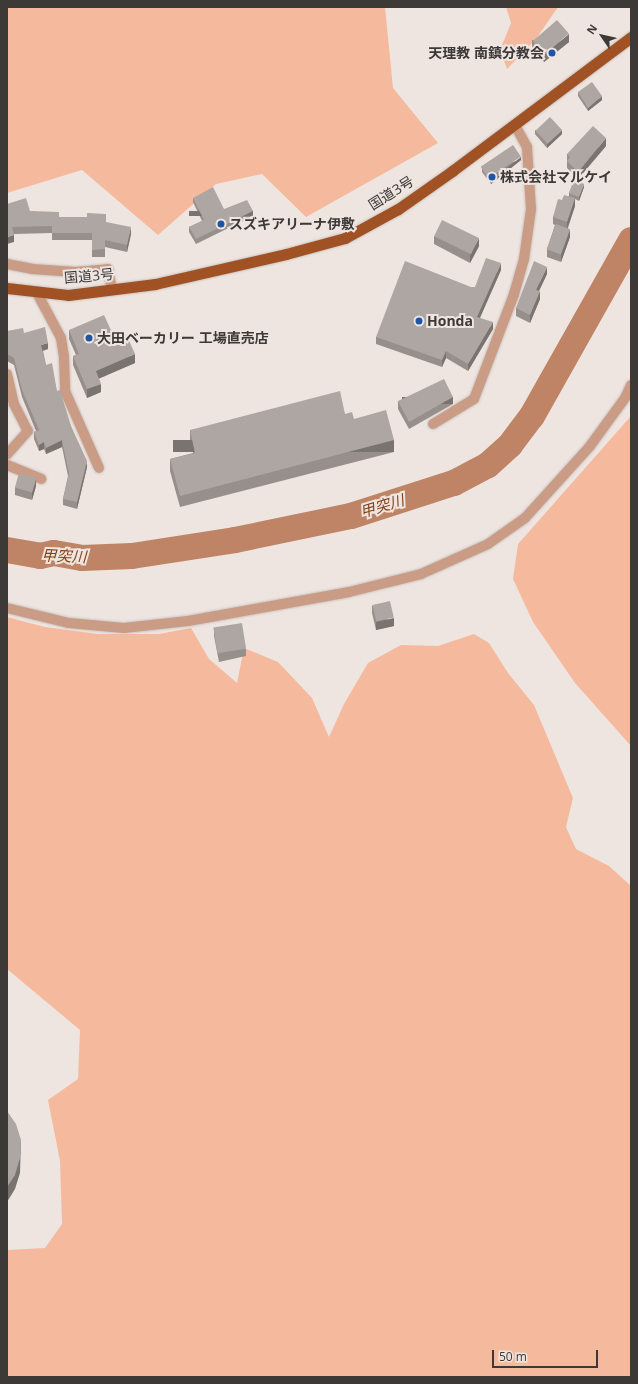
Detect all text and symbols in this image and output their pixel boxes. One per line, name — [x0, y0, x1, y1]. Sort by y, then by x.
north arrow — [582, 16, 622, 56]
text: N — [583, 21, 600, 37]
place label: 天理教 南鎮分教会 — [428, 45, 544, 61]
marker: 天理教 南鎮分教会 — [547, 48, 557, 58]
place label: 株式会社マルケイ — [500, 169, 612, 185]
marker: 株式会社マルケイ — [487, 172, 497, 182]
street label: 国道3号 — [365, 173, 417, 213]
place label: スズキアリーナ伊敷 — [229, 216, 355, 232]
marker: スズキアリーナ伊敷 — [216, 219, 226, 229]
street label: 国道3号 — [63, 265, 115, 287]
place label: Honda — [427, 313, 473, 329]
marker: Honda — [414, 316, 424, 326]
place label: 大田ベーカリー 工場直売店 — [97, 330, 269, 346]
marker: 大田ベーカリー 工場直売店 — [84, 333, 94, 343]
water label: 甲突川 — [358, 491, 406, 521]
water label: 甲突川 — [41, 546, 87, 566]
scale bar — [494, 1342, 600, 1368]
text: 50 m — [499, 1348, 527, 1365]

